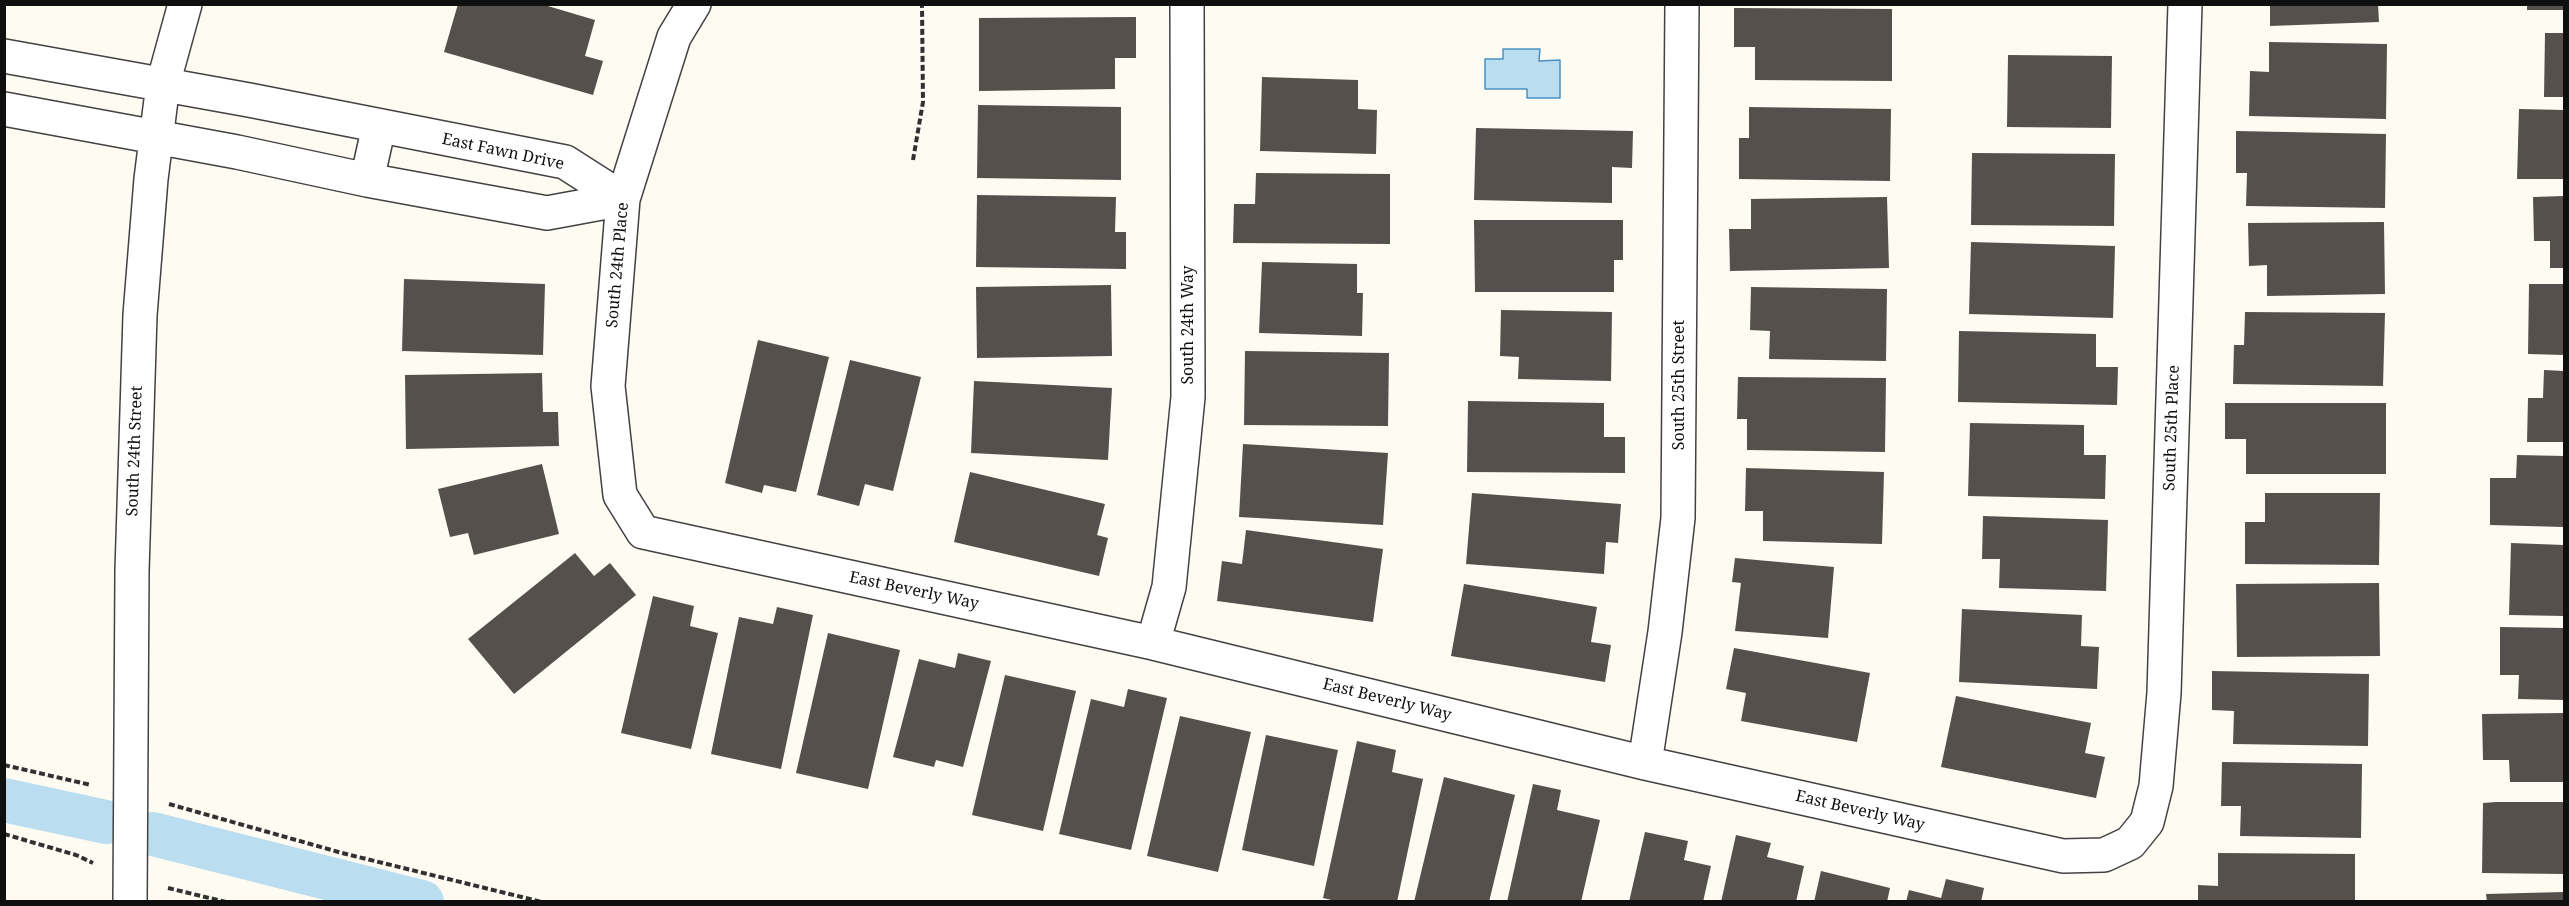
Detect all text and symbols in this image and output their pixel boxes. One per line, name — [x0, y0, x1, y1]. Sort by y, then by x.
street label: East Fawn Drive — [440, 130, 566, 174]
street label: South 24th Place — [603, 201, 633, 329]
street label: South 24th Way — [1178, 265, 1198, 385]
street label: South 25th Street — [1669, 320, 1689, 450]
street label: South 25th Place — [2160, 365, 2184, 491]
street label: South 24th Street — [123, 385, 147, 517]
street label: East Beverly Way — [848, 568, 980, 614]
street label: East Beverly Way — [1321, 675, 1453, 725]
street label: East Beverly Way — [1794, 787, 1926, 835]

